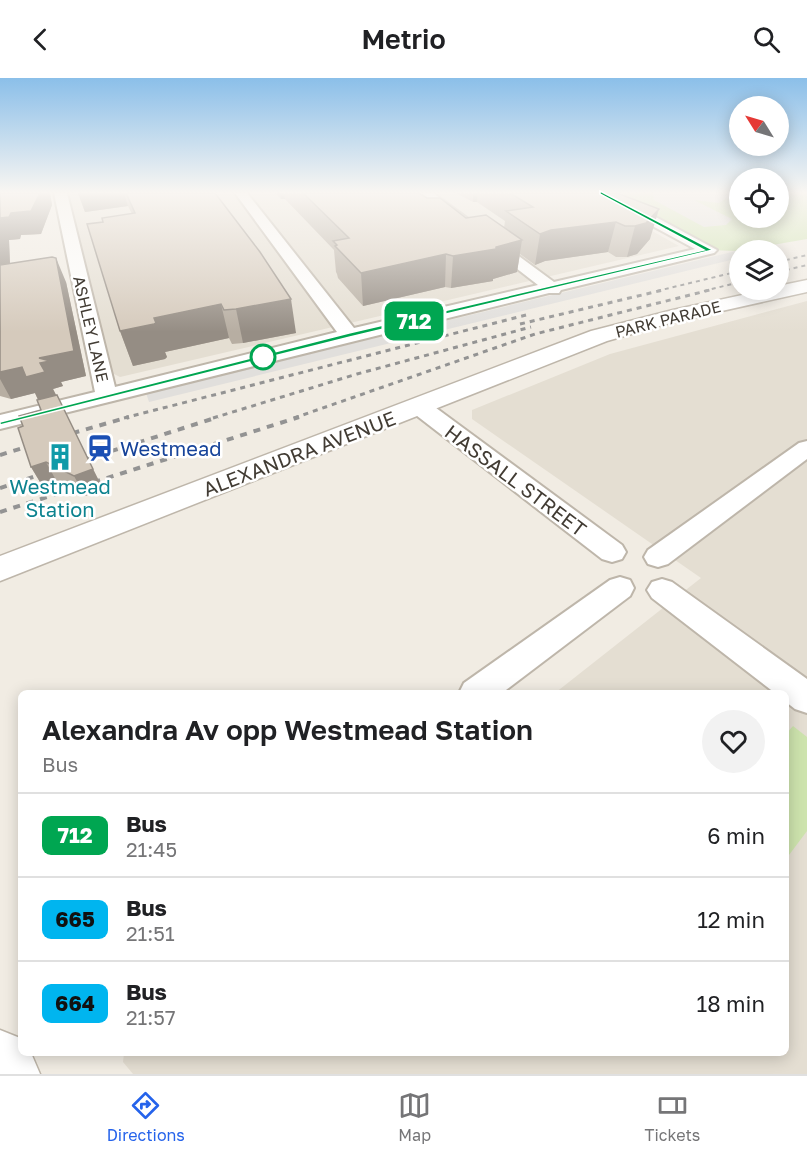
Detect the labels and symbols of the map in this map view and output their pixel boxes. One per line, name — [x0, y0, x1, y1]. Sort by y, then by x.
north arrow — [729, 96, 789, 156]
street label: ASHLEY LANE — [69, 274, 113, 384]
street label: PARK PARADE — [613, 296, 723, 342]
line badge: 712 — [380, 302, 448, 340]
unlabelled marker — [250, 344, 276, 370]
street label: ALEXANDRA AVENUE — [199, 405, 399, 501]
street label: HASSALL STREET — [441, 419, 591, 541]
station icon: Westmead — [85, 433, 115, 463]
place label: Westmead — [120, 436, 222, 460]
building icon: Westmead Station — [45, 442, 75, 472]
place label: Westmead Station — [9, 474, 111, 521]

